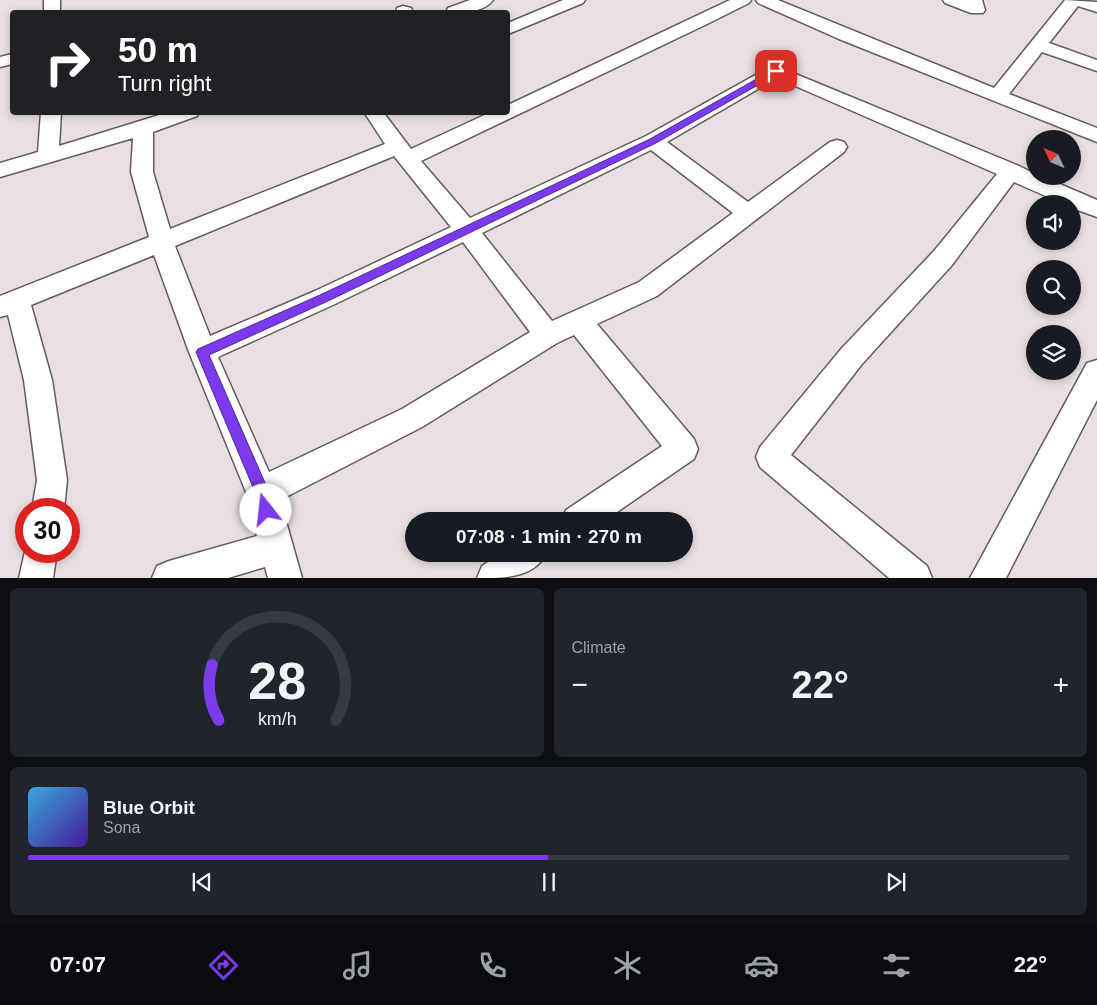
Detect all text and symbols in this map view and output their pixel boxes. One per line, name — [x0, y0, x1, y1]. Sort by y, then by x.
icon: right — [35, 30, 100, 95]
text: 50 m — [118, 30, 198, 69]
pin — [755, 50, 797, 92]
icon: arrive — [762, 57, 790, 85]
text: Turn right — [118, 71, 211, 96]
north arrow — [1026, 130, 1081, 185]
map controls — [1026, 130, 1081, 380]
button: sound — [1026, 195, 1081, 250]
button: search — [1026, 260, 1081, 315]
button: layers — [1026, 325, 1081, 380]
position arrow — [239, 483, 291, 535]
speed limit sign: 30 — [15, 498, 80, 563]
text: 07:08 · 1 min · 270 m — [456, 526, 642, 547]
text: Climate — [572, 639, 626, 656]
text: 28 — [248, 652, 306, 710]
text: 22° — [792, 664, 849, 706]
text: − — [572, 669, 588, 700]
text: + — [1053, 669, 1069, 700]
text: km/h — [257, 709, 296, 729]
text: Blue Orbit — [103, 797, 195, 818]
text: Sona — [103, 819, 140, 836]
icon: previous — [188, 868, 216, 896]
icon: pause — [535, 868, 563, 896]
icon: next — [882, 868, 910, 896]
icon: directions — [206, 948, 241, 983]
icon: music — [340, 948, 375, 983]
icon: phone — [475, 948, 510, 983]
icon: climate — [610, 948, 645, 983]
icon: car — [744, 948, 779, 983]
icon: filters — [879, 948, 914, 983]
text: 07:07 — [50, 952, 106, 977]
text: 22° — [1014, 952, 1047, 977]

